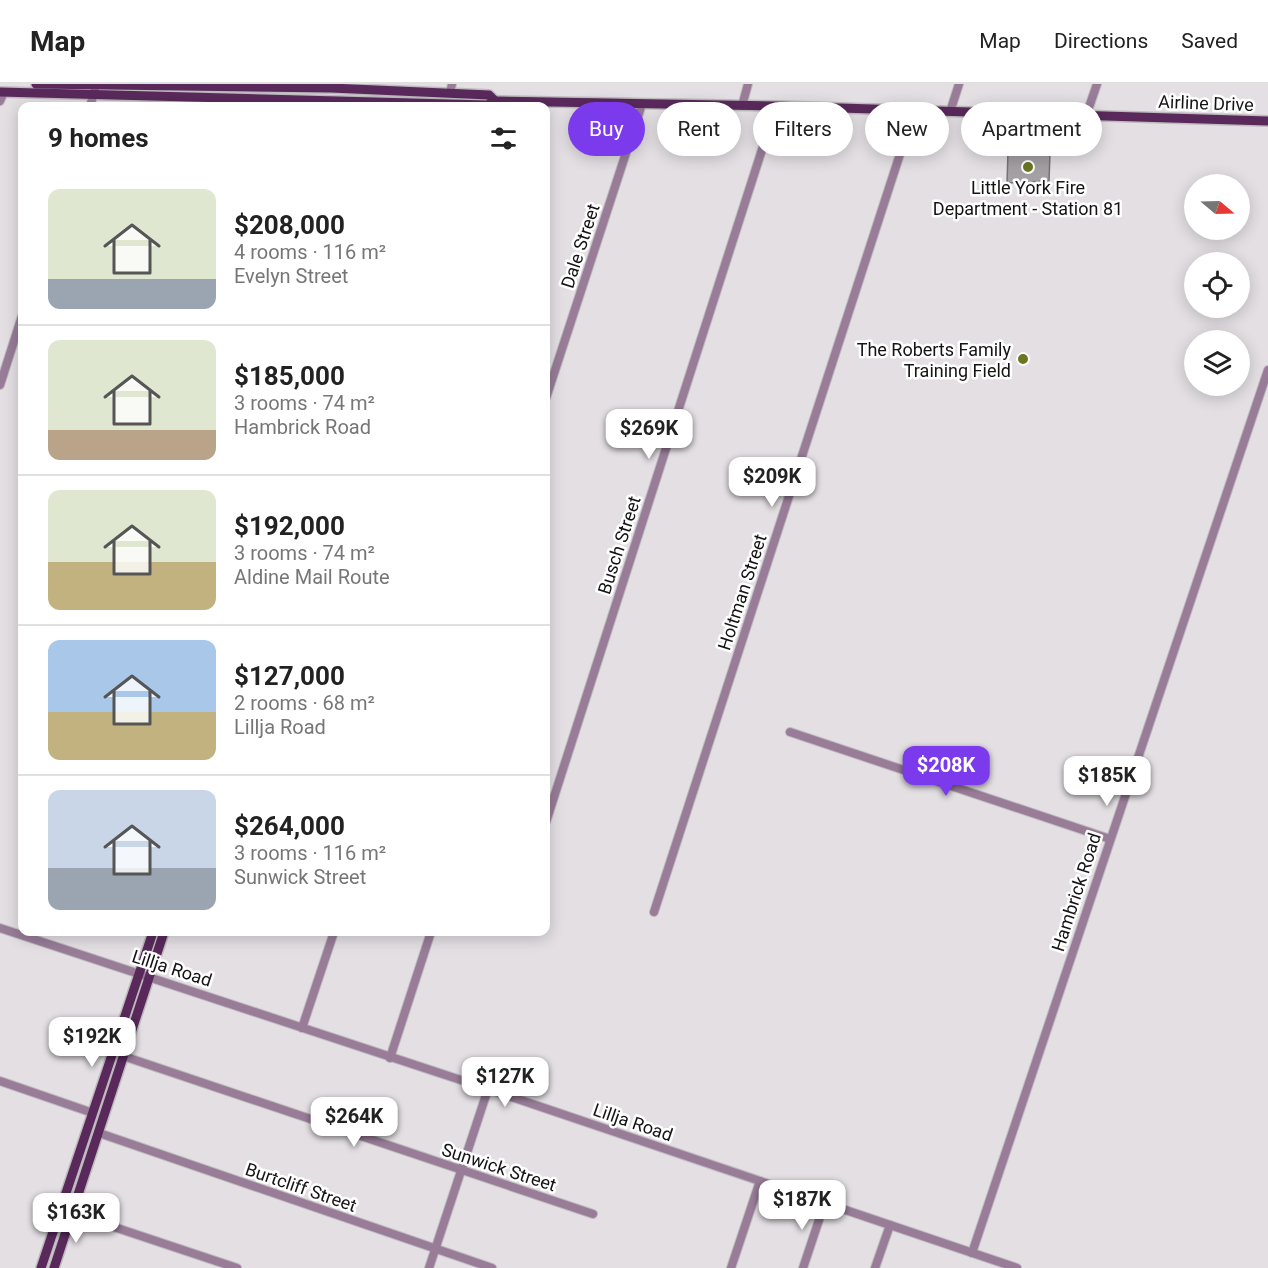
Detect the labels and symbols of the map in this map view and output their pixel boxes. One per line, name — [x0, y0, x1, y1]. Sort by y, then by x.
street label: Airline Drive — [1158, 91, 1254, 115]
marker: Little York Fire Department - Station 81 — [1021, 160, 1035, 174]
north arrow — [1184, 174, 1250, 240]
place label: Little York Fire Department - Station 81 — [933, 177, 1123, 219]
street label: Dale Street — [556, 201, 604, 291]
place label: The Roberts Family Training Field — [857, 339, 1011, 381]
marker: The Roberts Family Training Field — [1016, 352, 1030, 366]
pin: $269K — [607, 409, 691, 460]
pin: $209K — [730, 457, 814, 508]
street label: Busch Street — [593, 493, 645, 597]
street label: Holtman Street — [713, 531, 771, 653]
pin: $208K — [904, 746, 988, 797]
pin: $185K — [1065, 756, 1149, 807]
street label: Hambrick Road — [1047, 830, 1105, 954]
street label: Lillja Road — [129, 945, 215, 991]
pin: $192K — [50, 1017, 134, 1068]
pin: $127K — [463, 1057, 547, 1108]
pin: $264K — [312, 1097, 396, 1148]
street label: Lillja Road — [590, 1099, 676, 1145]
street label: Sunwick Street — [439, 1139, 559, 1195]
street label: Burtcliff Street — [243, 1158, 359, 1216]
pin: $187K — [760, 1180, 844, 1231]
pin: $163K — [34, 1193, 118, 1244]

